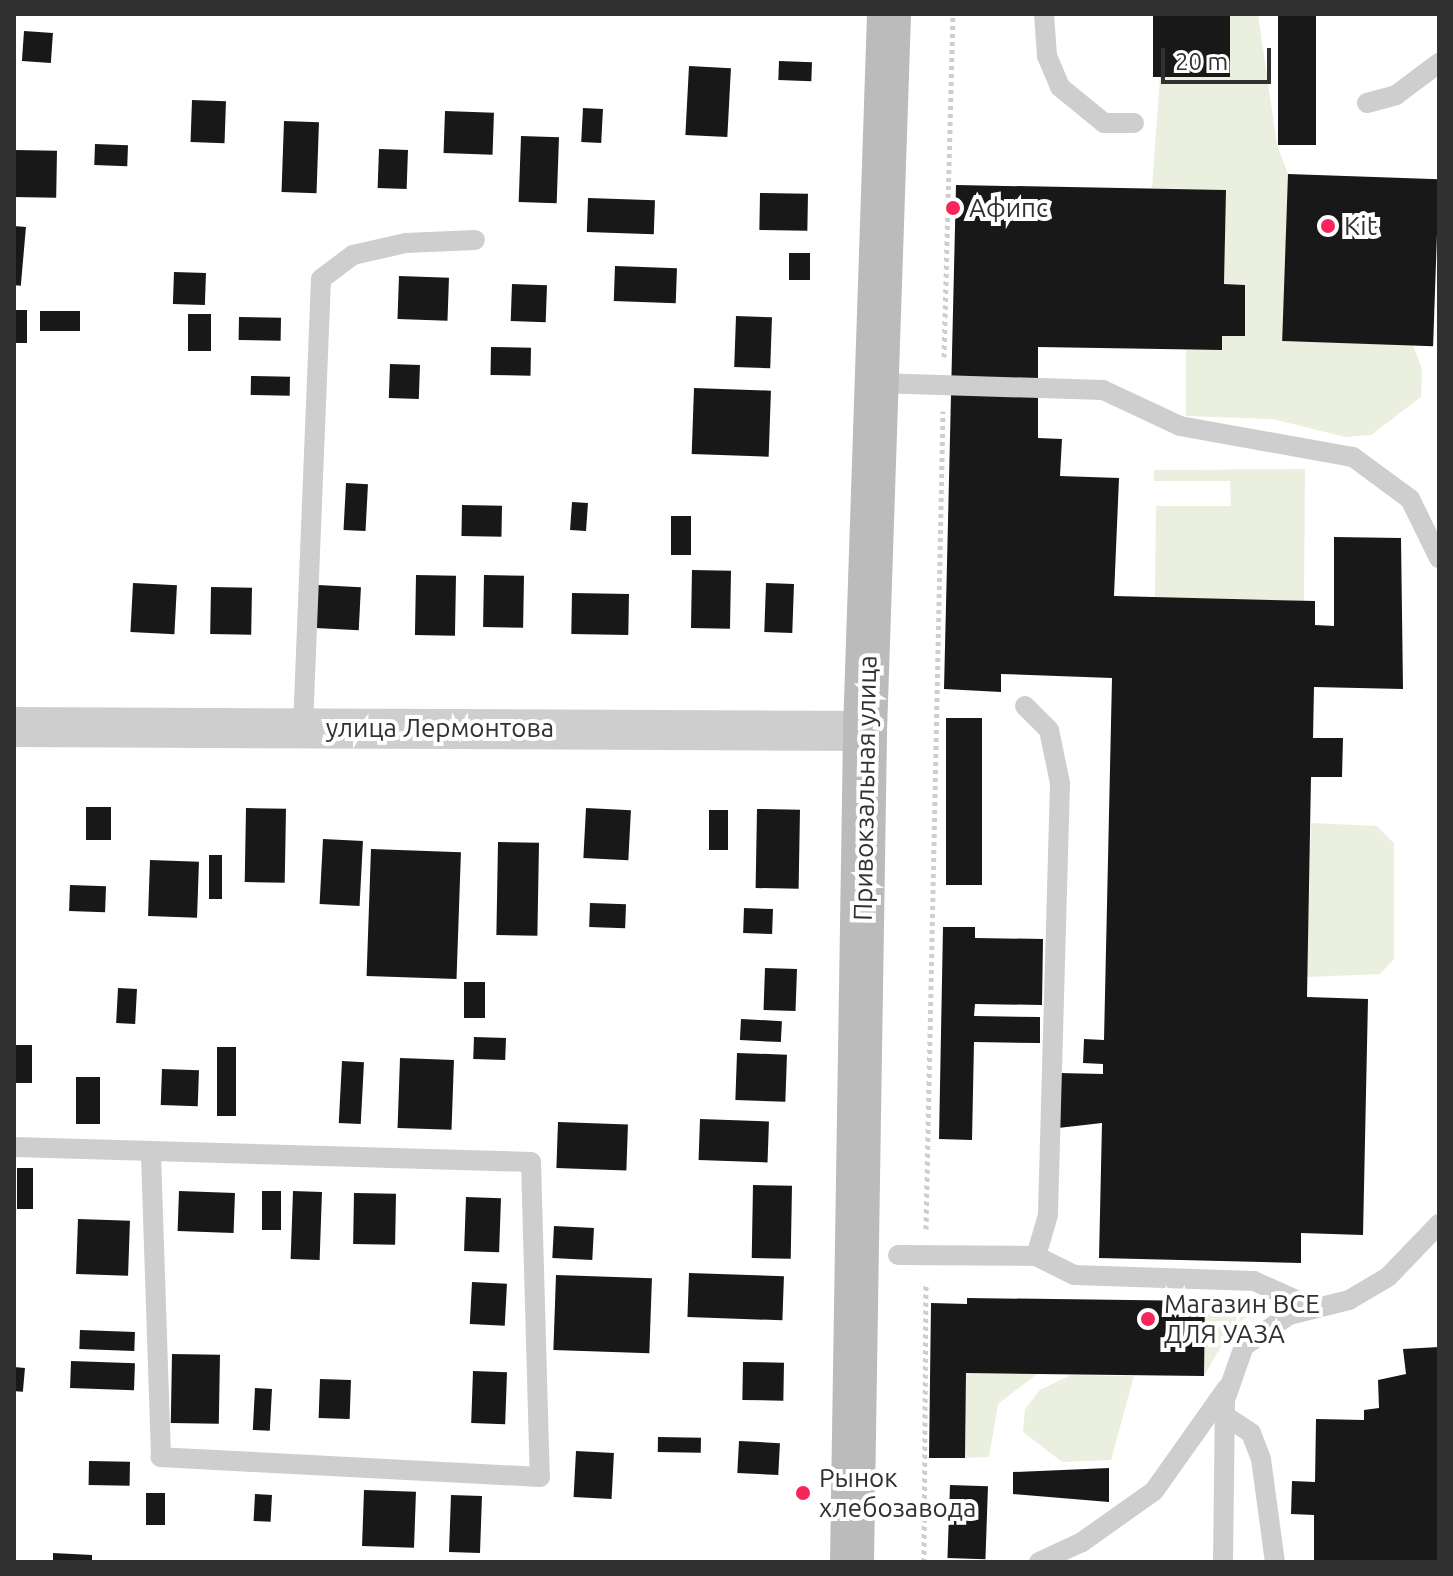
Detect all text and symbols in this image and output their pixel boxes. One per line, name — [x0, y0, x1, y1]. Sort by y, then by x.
scale bar — [1165, 32, 1275, 82]
text: 20 m — [1175, 48, 1228, 75]
place label: Афипс — [969, 192, 1048, 224]
marker: Афипс — [944, 199, 962, 217]
place label: Kit — [1344, 210, 1377, 242]
marker: Kit — [1319, 217, 1337, 235]
street label: Привокзальная улица — [847, 655, 883, 921]
street label: улица Лермонтова — [326, 712, 554, 744]
place label: Магазин ВСЕ ДЛЯ УАЗА — [1164, 1288, 1320, 1350]
marker: Магазин ВСЕ ДЛЯ УАЗА — [1139, 1310, 1157, 1328]
place label: Рынок хлебозавода — [819, 1462, 976, 1524]
marker: Рынок хлебозавода — [794, 1484, 812, 1502]

